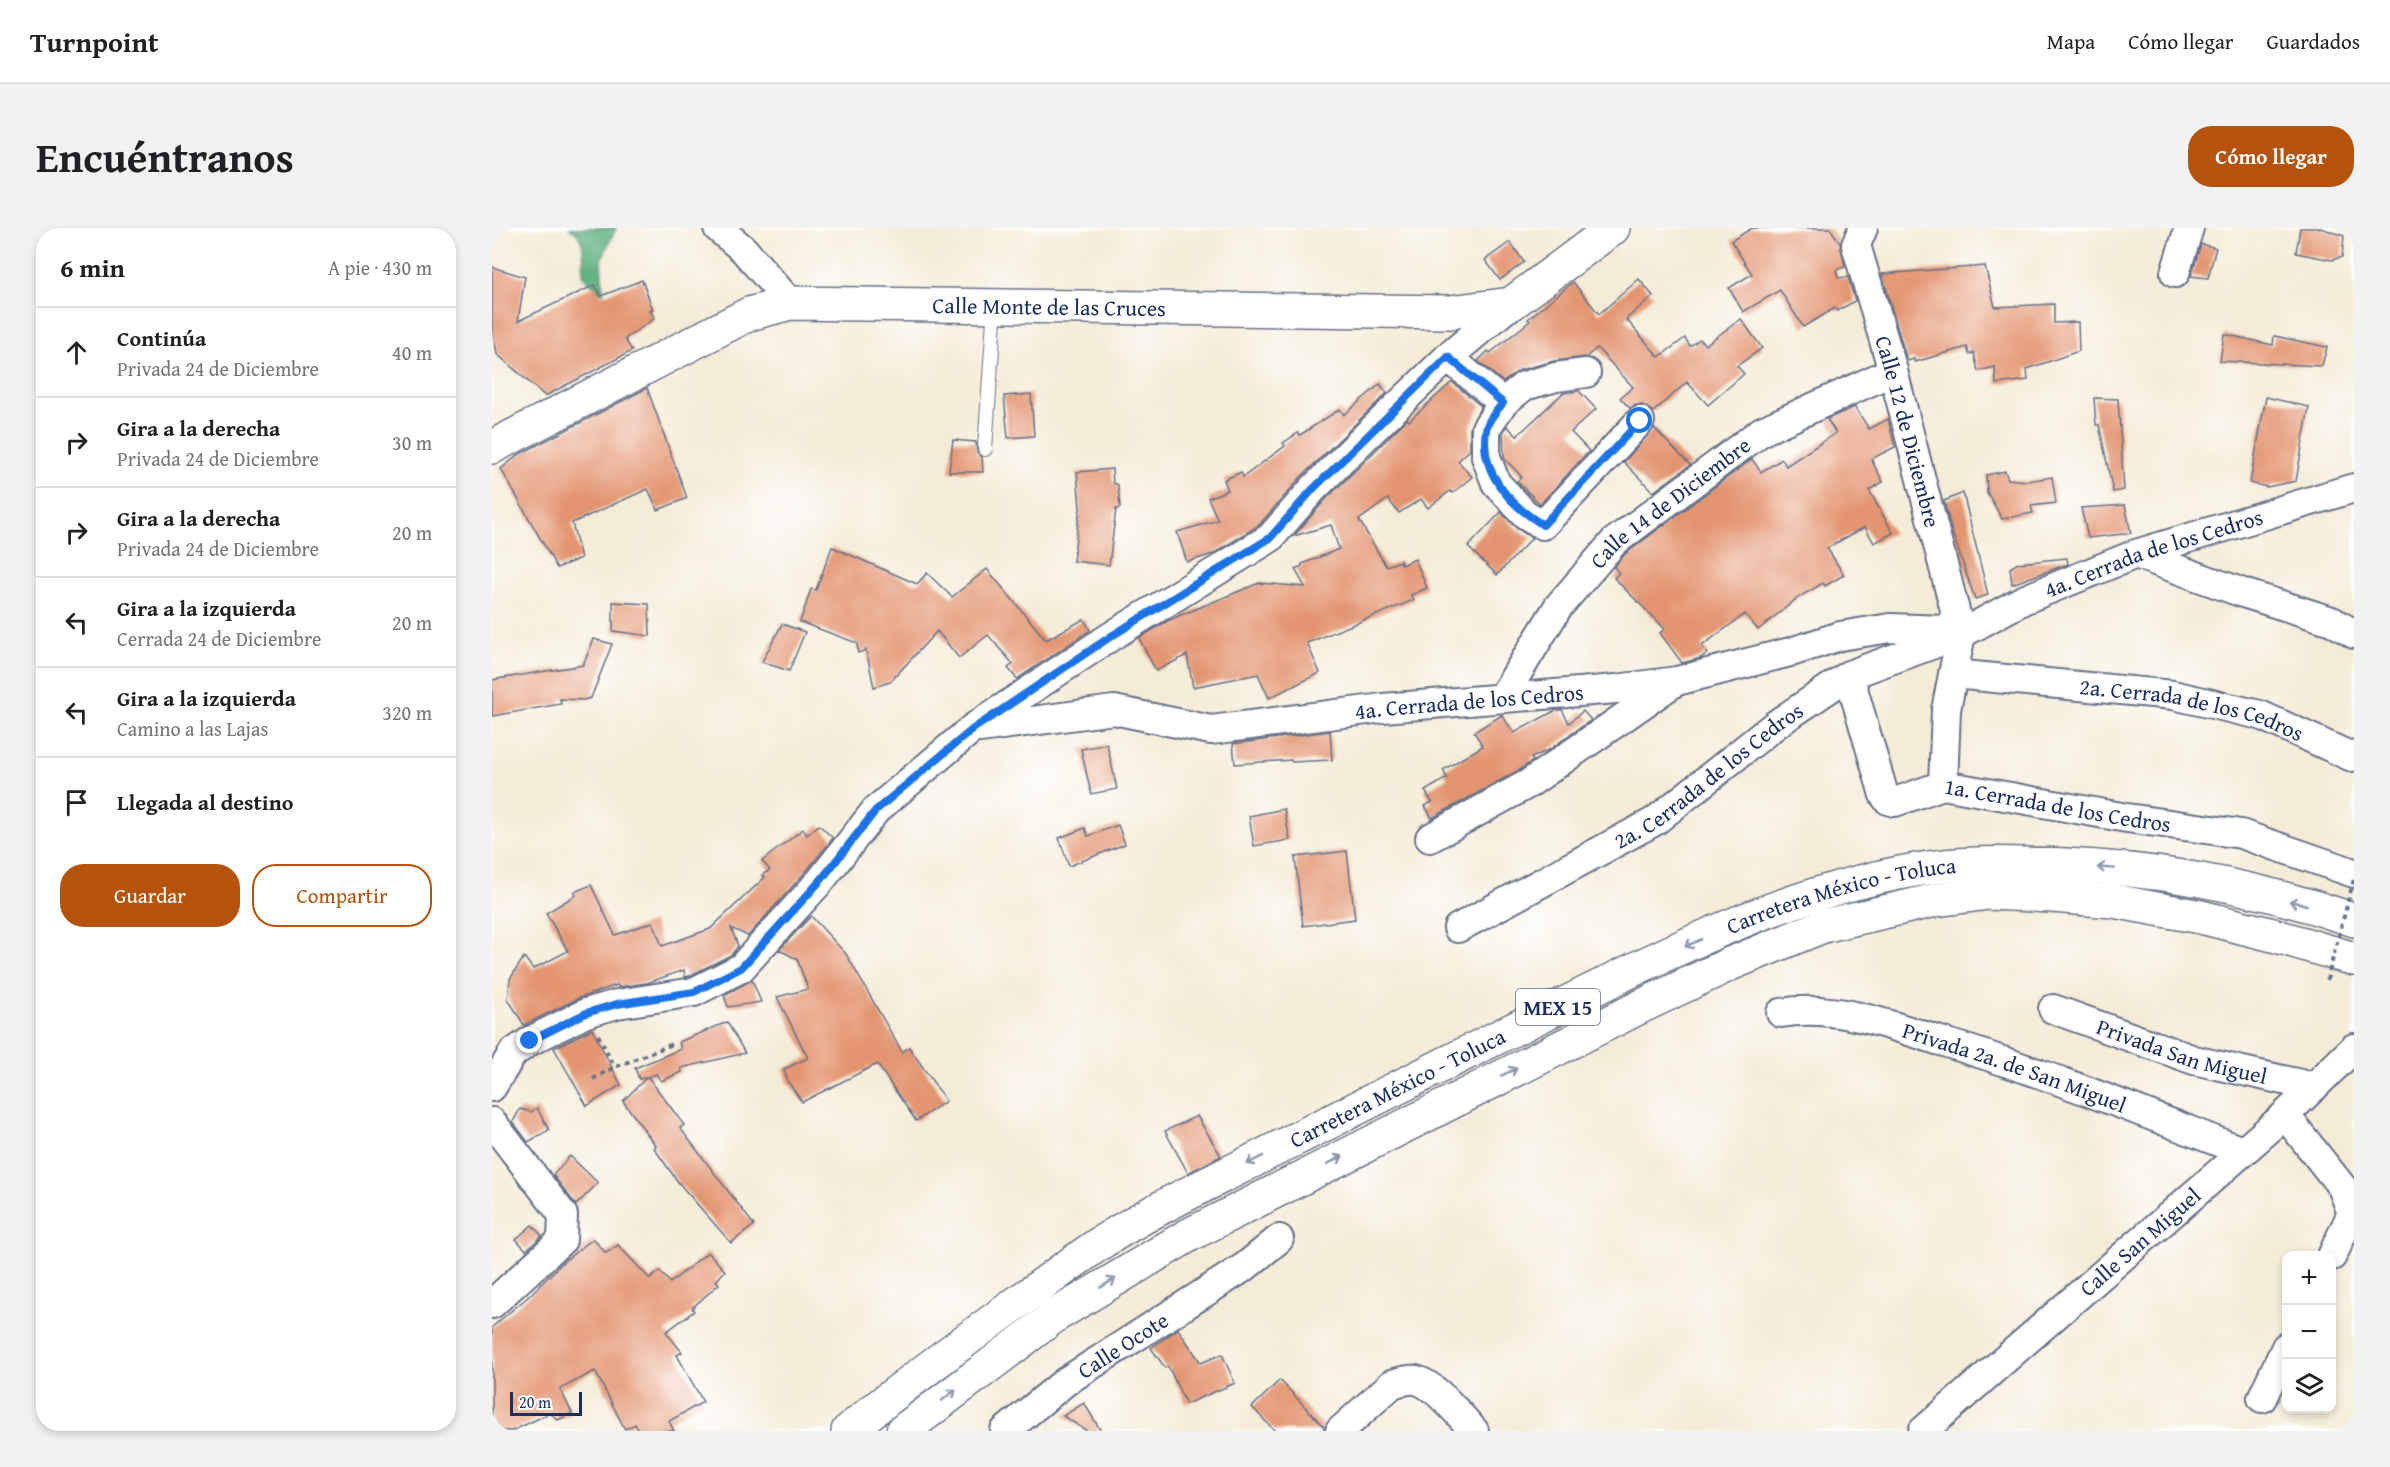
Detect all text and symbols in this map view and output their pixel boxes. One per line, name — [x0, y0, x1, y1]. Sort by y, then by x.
text: Turnpoint — [30, 21, 159, 62]
text: Mapa — [2047, 26, 2095, 57]
text: Cómo llegar — [2128, 26, 2233, 57]
text: Guardados — [2266, 26, 2360, 57]
text: Encuéntranos — [36, 126, 294, 187]
button: Cómo llegar — [2188, 126, 2354, 187]
text: 6 min — [60, 248, 125, 287]
text: A pie · 430 m — [328, 253, 432, 282]
street label: Calle Monte de las Cruces — [932, 289, 1166, 324]
text: Continúa — [117, 322, 206, 354]
street label: Calle 12 de Diciembre — [1867, 332, 1949, 531]
icon: ahead — [60, 336, 93, 369]
text: 40 m — [392, 338, 432, 367]
text: Privada 24 de Diciembre — [117, 354, 319, 383]
route start — [1626, 407, 1652, 433]
text: Gira a la derecha — [117, 412, 280, 444]
icon: right — [60, 426, 93, 459]
text: 30 m — [392, 428, 432, 457]
street label: Calle 14 de Diciembre — [1582, 429, 1757, 575]
text: Privada 24 de Diciembre — [117, 444, 319, 473]
street label: 4a. Cerrada de los Cedros — [2039, 501, 2267, 606]
text: Gira a la derecha — [117, 502, 280, 534]
icon: right — [60, 516, 93, 549]
text: 20 m — [392, 518, 432, 547]
text: Privada 24 de Diciembre — [117, 534, 319, 563]
text: Gira a la izquierda — [117, 592, 296, 624]
icon: left — [60, 606, 93, 639]
text: 20 m — [392, 608, 432, 637]
text: Cerrada 24 de Diciembre — [117, 624, 321, 653]
street label: 2a. Cerrada de los Cedros — [2078, 670, 2309, 749]
street label: 4a. Cerrada de los Cedros — [1353, 676, 1585, 727]
text: Gira a la izquierda — [117, 682, 296, 714]
street label: 2a. Cerrada de los Cedros — [1608, 694, 1810, 857]
icon: left — [60, 696, 93, 729]
text: 320 m — [382, 698, 432, 727]
text: Camino a las Lajas — [117, 714, 268, 743]
street label: 1a. Cerrada de los Cedros — [1942, 770, 2173, 840]
icon: arrive — [60, 786, 93, 819]
text: Llegada al destino — [117, 786, 293, 818]
street label: Carretera México - Toluca — [1721, 849, 1958, 942]
one-way arrow — [2097, 862, 2117, 873]
button: Guardar — [60, 864, 240, 927]
button: Compartir — [252, 864, 432, 927]
one-way arrow — [2289, 897, 2308, 909]
one-way arrow — [1685, 937, 1703, 949]
road number: MEX 15 — [1516, 989, 1600, 1025]
street label: Privada San Miguel — [2092, 1010, 2270, 1092]
street label: Privada 2a. de San Miguel — [1898, 1014, 2131, 1121]
street label: Carretera México - Toluca — [1284, 1020, 1511, 1156]
route end — [516, 1027, 542, 1053]
one-way arrow — [1499, 1065, 1517, 1077]
one-way arrow — [1325, 1154, 1343, 1165]
one-way arrow — [1247, 1155, 1265, 1166]
street label: Calle San Miguel — [2072, 1180, 2208, 1304]
map controls — [2282, 1251, 2336, 1413]
button: + — [2282, 1251, 2336, 1305]
one-way arrow — [1099, 1277, 1116, 1289]
street label: Calle Ocote — [1071, 1304, 1174, 1386]
button: − — [2282, 1305, 2336, 1359]
button: layers — [2282, 1359, 2336, 1413]
scale bar — [510, 1389, 582, 1416]
one-way arrow — [941, 1389, 957, 1402]
text: 20 m — [519, 1390, 551, 1414]

